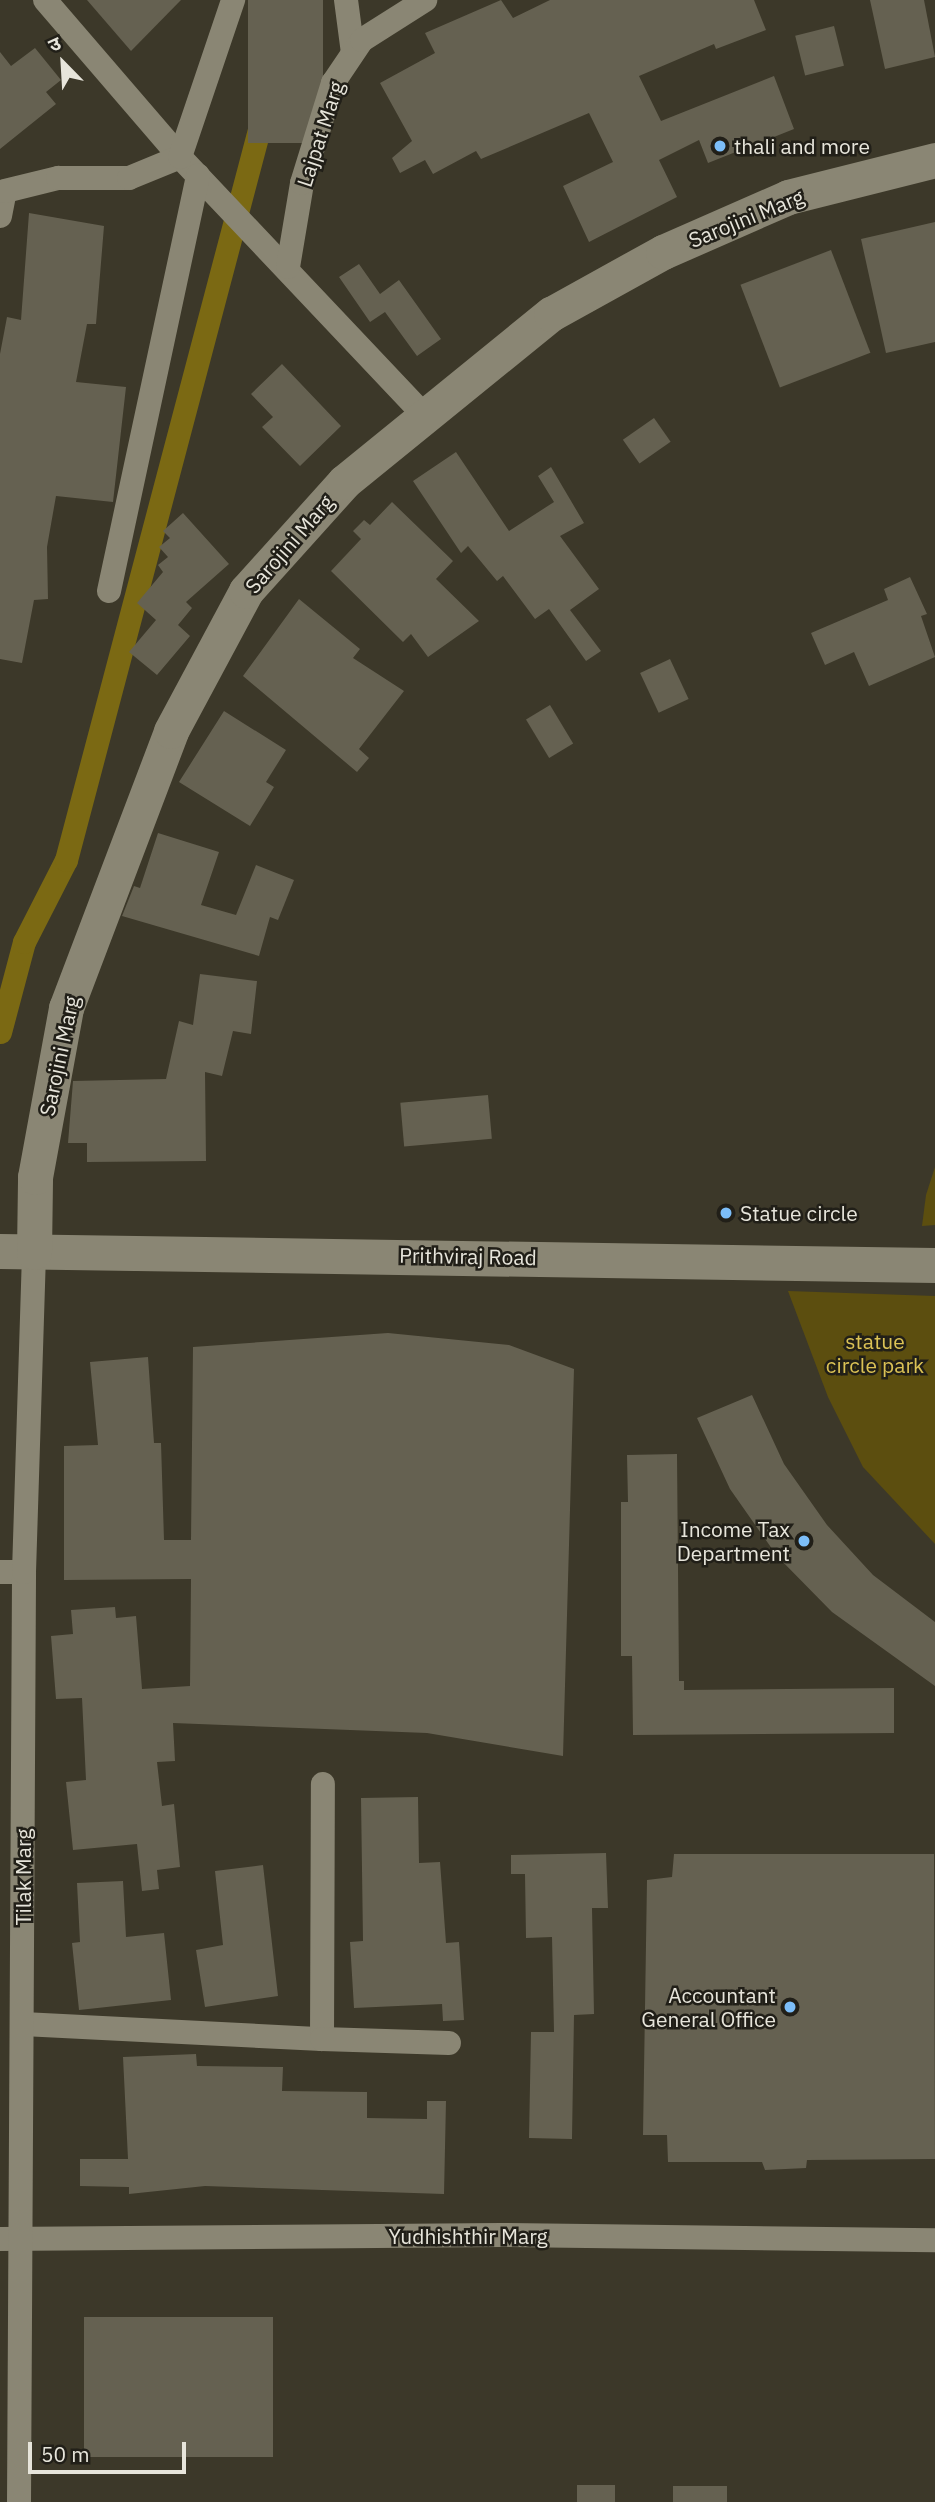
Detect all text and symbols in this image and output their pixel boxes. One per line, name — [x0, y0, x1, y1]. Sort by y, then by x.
north arrow — [28, 28, 98, 98]
text: उ — [44, 31, 64, 57]
street label: Lajpat Marg — [291, 78, 349, 190]
place label: thali and more — [734, 133, 870, 159]
marker: thali and more — [712, 138, 728, 154]
street label: Sarojini Marg — [685, 183, 807, 253]
street label: Sarojini Marg — [239, 490, 339, 598]
street label: Sarojini Marg — [34, 994, 84, 1118]
place label: Statue circle — [740, 1200, 858, 1226]
marker: Statue circle — [718, 1205, 734, 1221]
street label: Prithviraj Road — [399, 1242, 537, 1270]
park label: statue circle park — [826, 1328, 924, 1378]
place label: Income Tax Department — [677, 1516, 790, 1566]
marker: Income Tax Department — [796, 1533, 812, 1549]
street label: Tilak Marg — [10, 1829, 36, 1925]
place label: Accountant General Office — [641, 1982, 776, 2032]
marker: Accountant General Office — [782, 1999, 798, 2015]
street label: Yudhishthir Marg — [388, 2223, 548, 2249]
scale bar — [32, 2428, 189, 2472]
text: 50 m — [41, 2440, 90, 2468]

